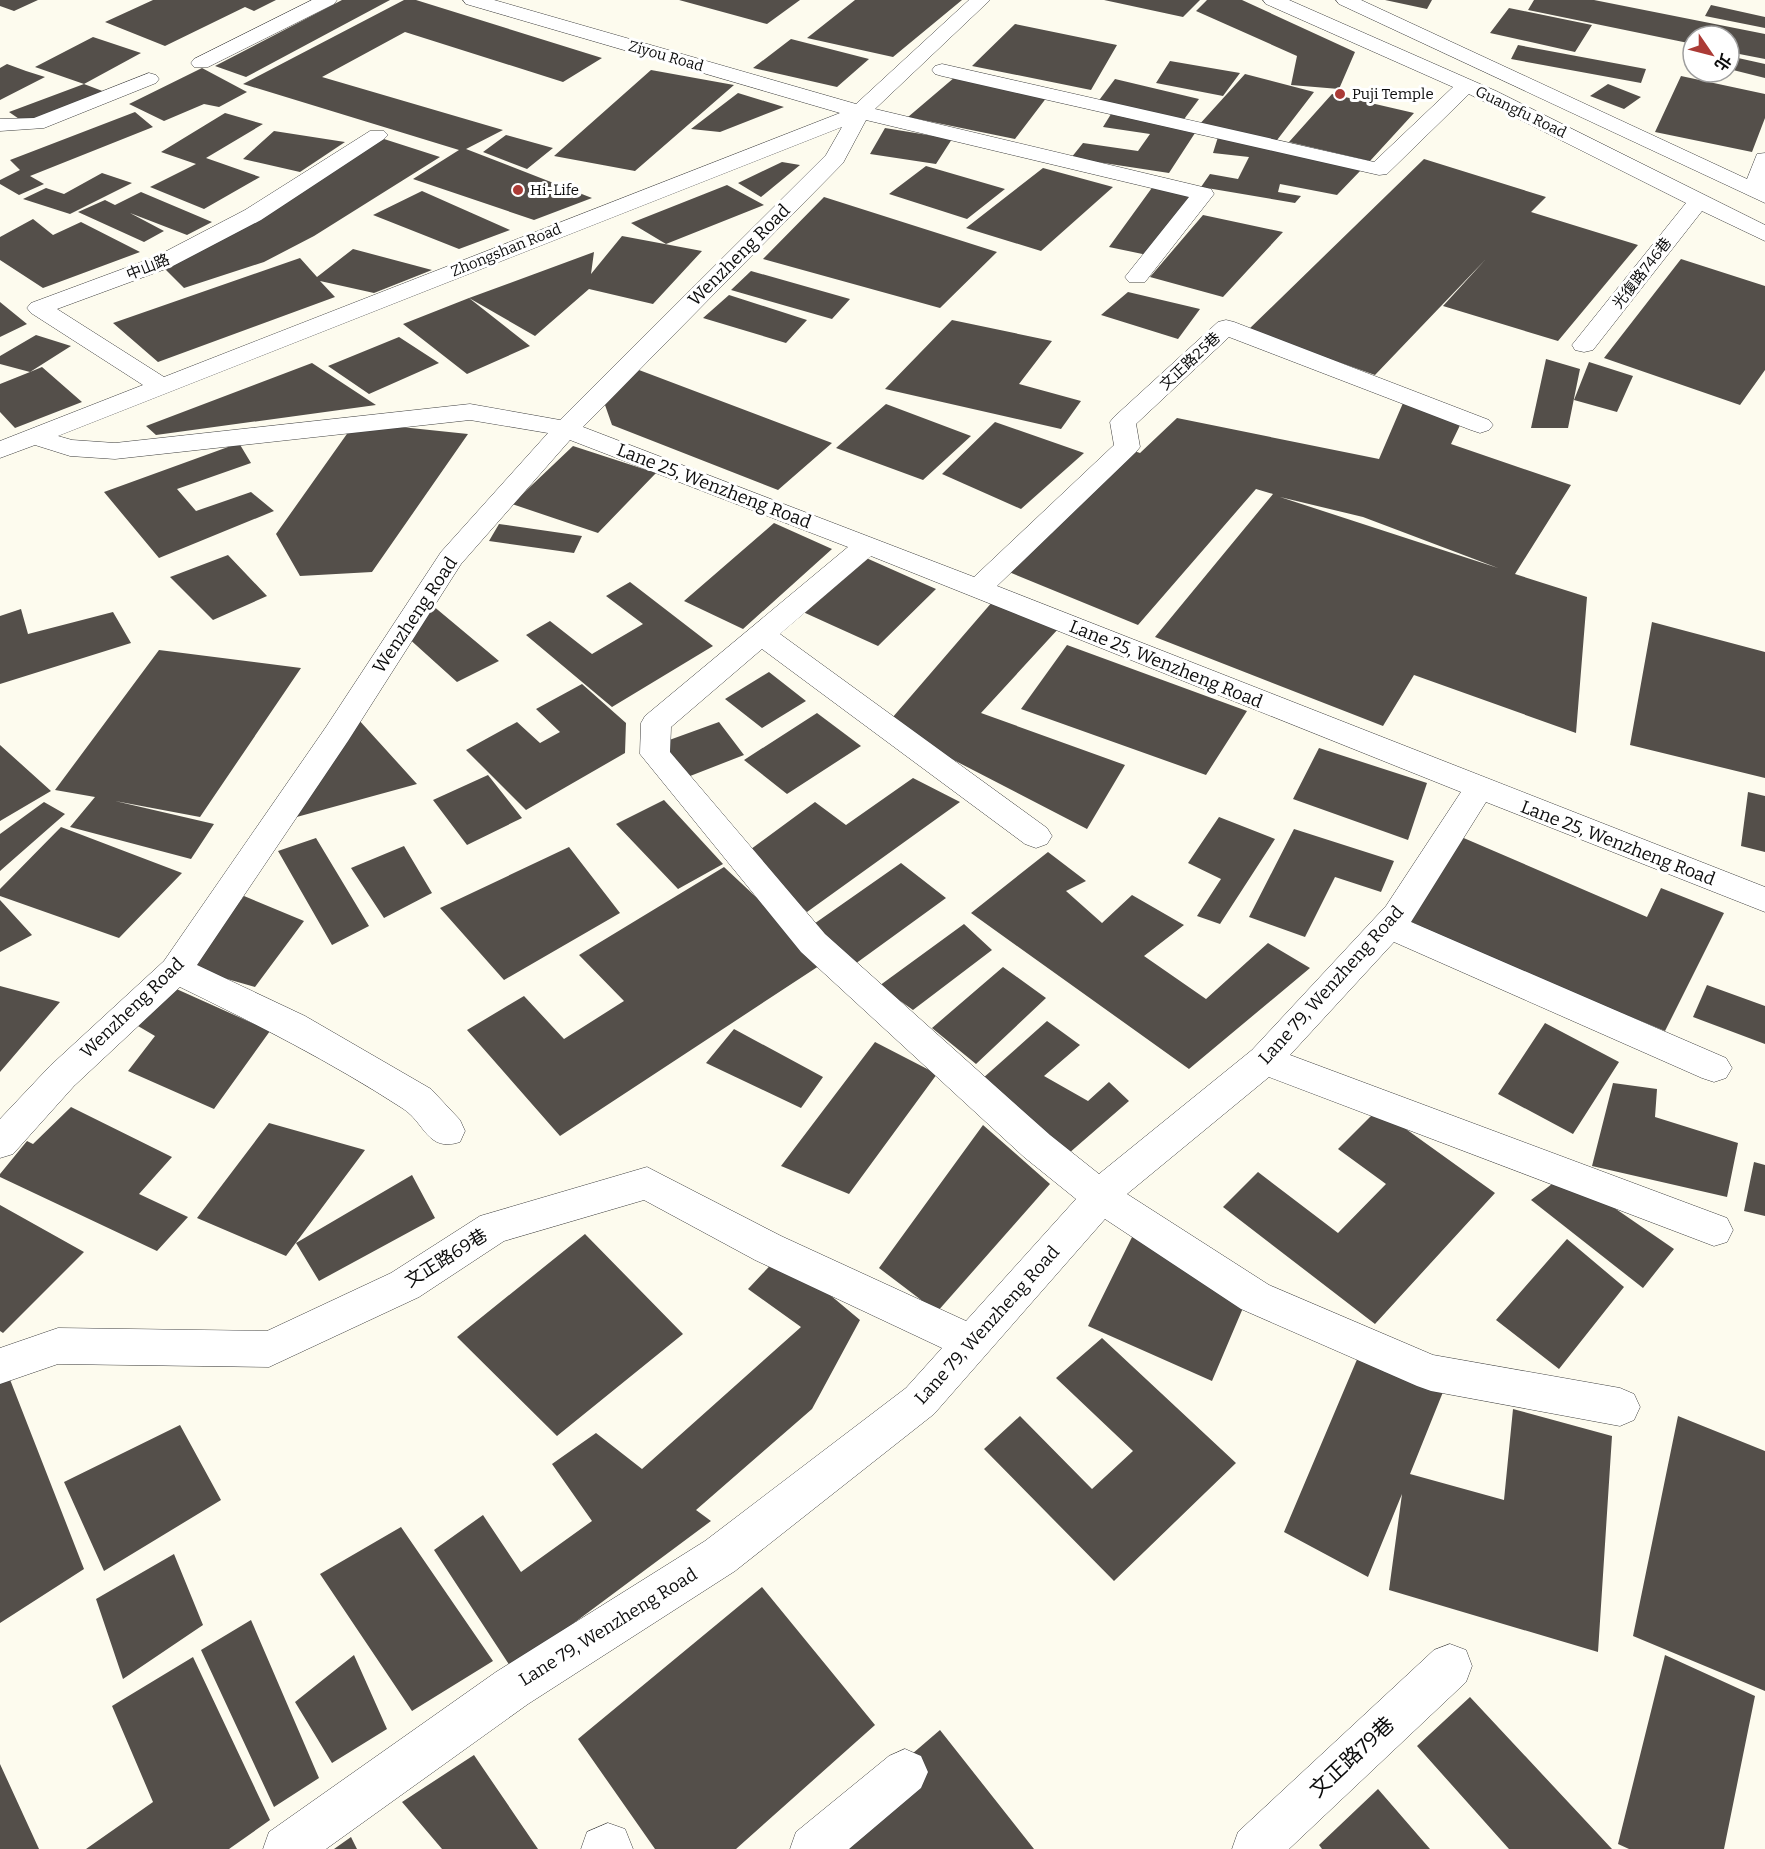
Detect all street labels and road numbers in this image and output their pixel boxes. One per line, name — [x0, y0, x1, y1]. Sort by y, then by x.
street label: Ziyou Road — [626, 37, 706, 75]
street label: Guangfu Road — [1473, 82, 1569, 142]
street label: Wenzheng Road — [683, 199, 795, 311]
street label: Zhongshan Road — [448, 220, 564, 280]
street label: 光復路746巷 — [1609, 234, 1675, 312]
street label: 中山路 — [124, 250, 172, 284]
street label: 文正路25巷 — [1156, 328, 1224, 394]
street label: Lane 25, Wenzheng Road — [614, 439, 815, 533]
street label: Wenzheng Road — [368, 552, 462, 677]
street label: Lane 25, Wenzheng Road — [1066, 615, 1266, 713]
street label: Lane 25, Wenzheng Road — [1518, 796, 1719, 890]
street label: Lane 79, Wenzheng Road — [1254, 901, 1408, 1069]
street label: Wenzheng Road — [76, 953, 189, 1063]
street label: 文正路69巷 — [401, 1224, 491, 1292]
street label: Lane 79, Wenzheng Road — [910, 1241, 1064, 1409]
street label: Lane 79, Wenzheng Road — [515, 1563, 701, 1691]
street label: 文正路79巷 — [1304, 1711, 1400, 1803]

